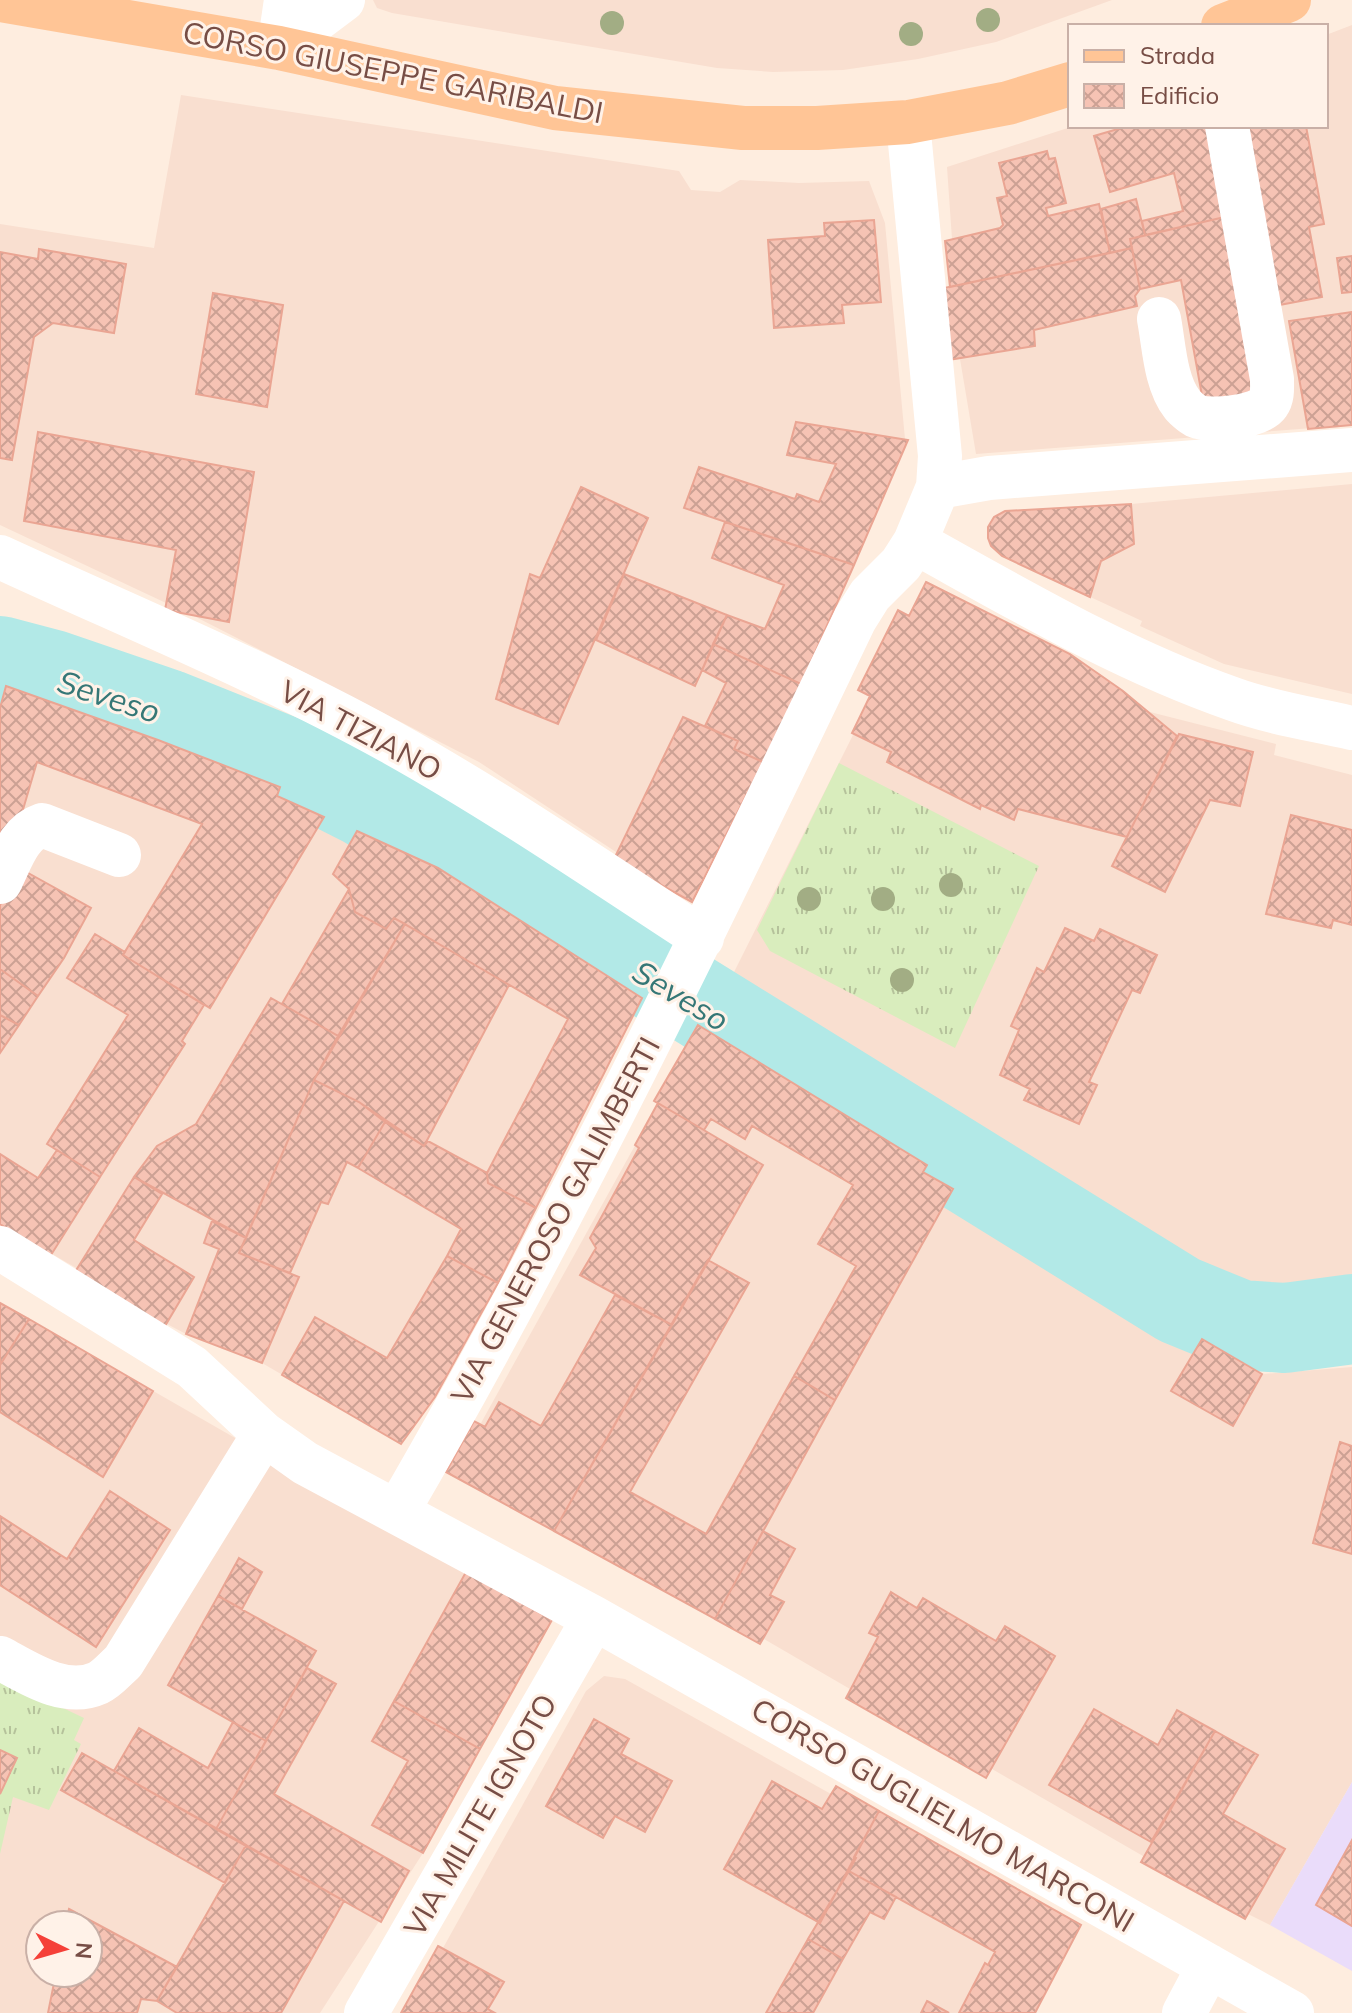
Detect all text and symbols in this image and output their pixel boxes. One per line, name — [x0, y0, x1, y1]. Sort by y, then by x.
street label: CORSO GIUSEPPE GARIBALDI — [180, 13, 606, 131]
legend — [1068, 24, 1328, 128]
text: Strada — [1140, 40, 1215, 70]
text: Edificio — [1140, 80, 1219, 110]
water label: Seveso — [53, 661, 165, 731]
street label: VIA TIZIANO — [274, 671, 448, 789]
water label: Seveso — [626, 951, 736, 1039]
street label: VIA GENEROSO GALIMBERTI — [442, 1030, 668, 1410]
street label: VIA MILITE IGNOTO — [395, 1687, 565, 1943]
street label: CORSO GUGLIELMO MARCONI — [745, 1690, 1141, 1940]
north arrow — [24, 1909, 104, 1989]
text: N — [69, 1941, 99, 1960]

